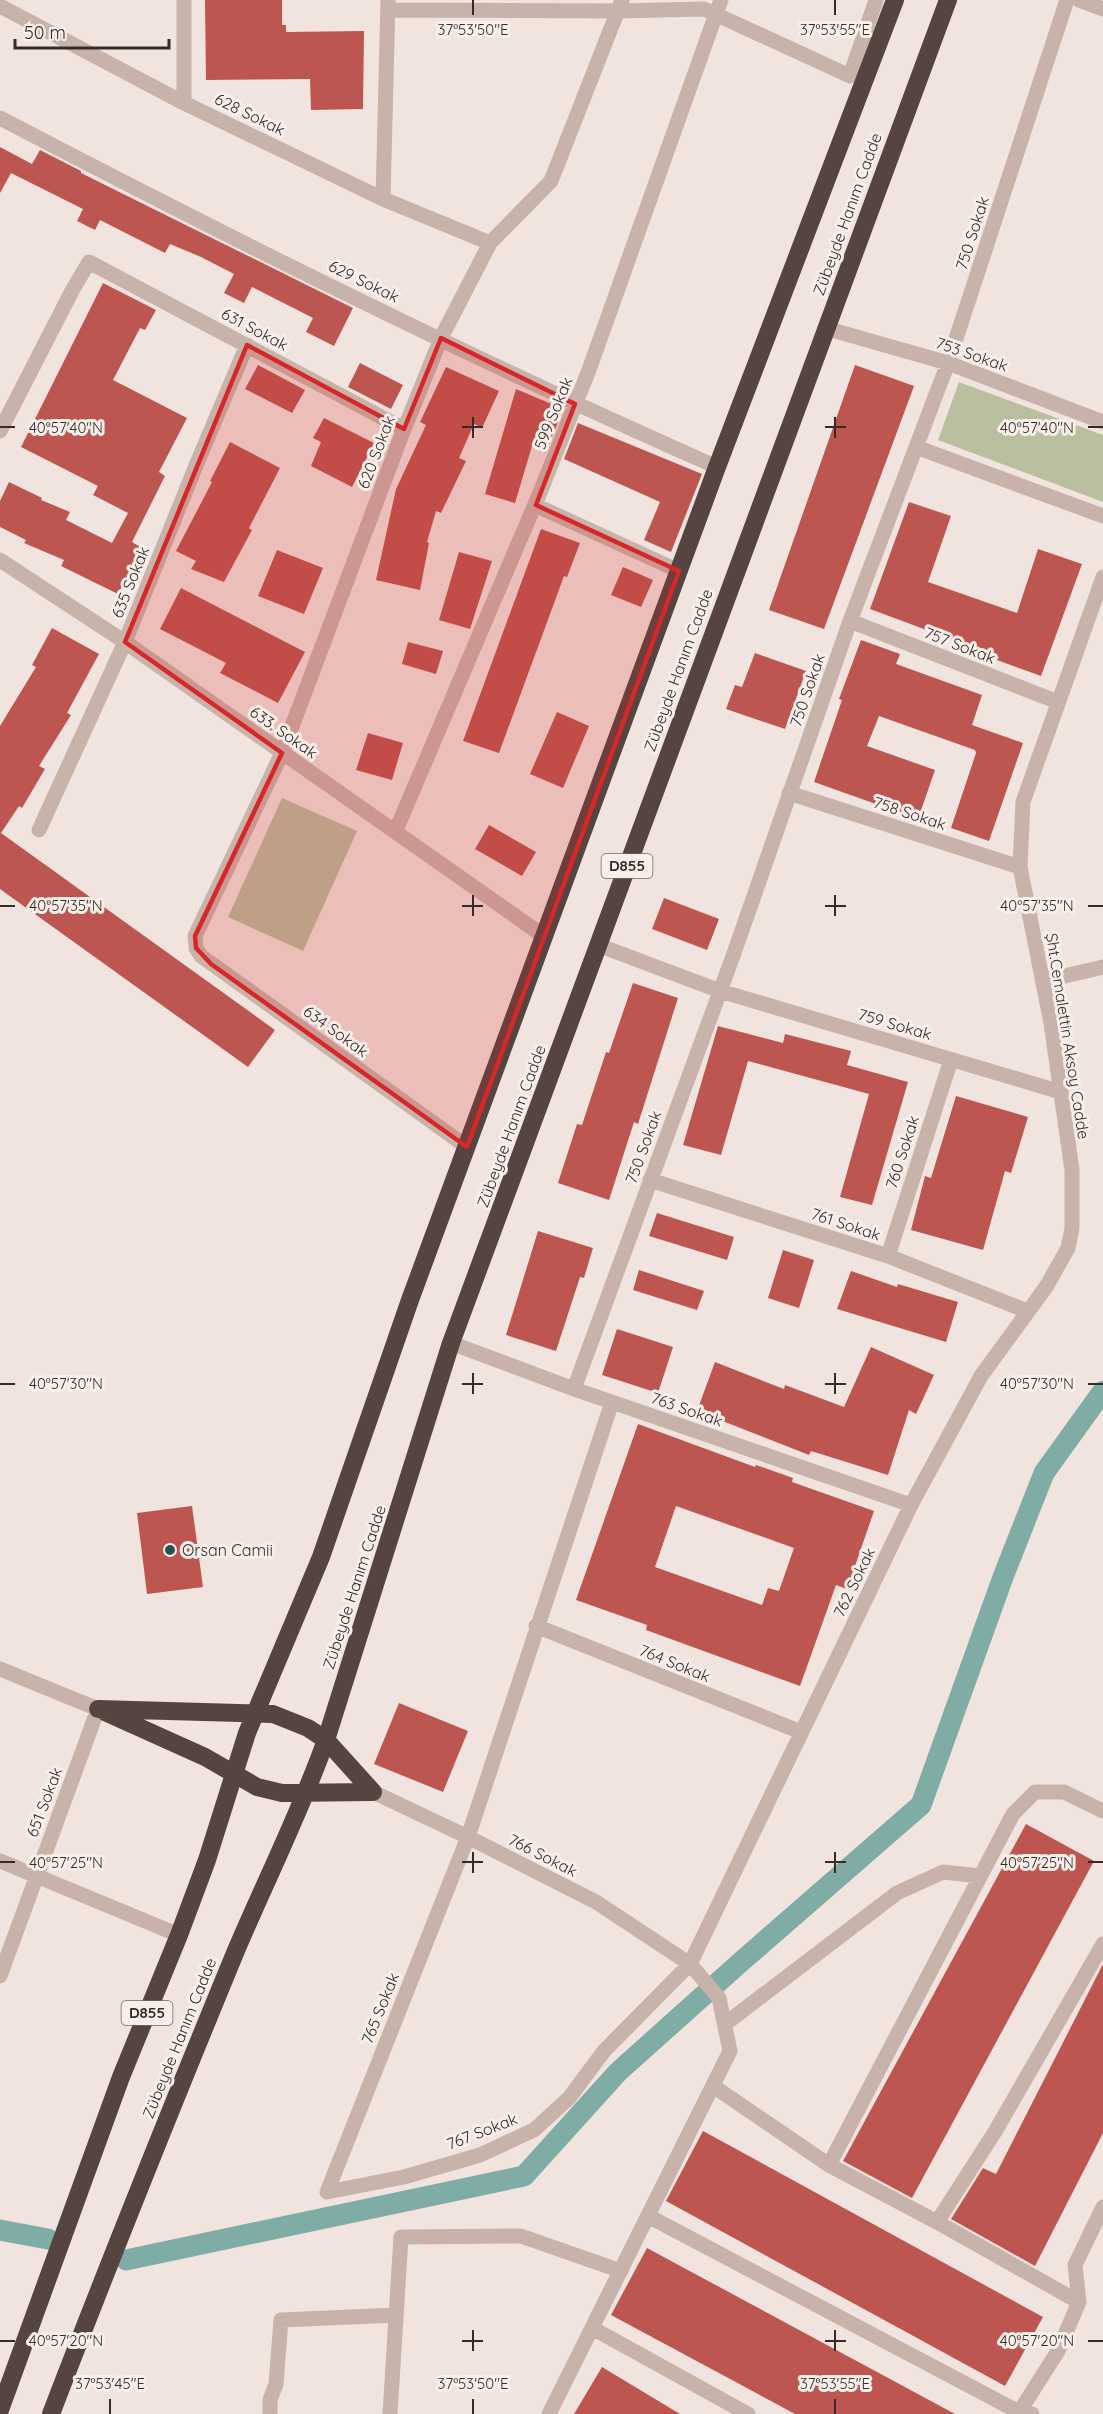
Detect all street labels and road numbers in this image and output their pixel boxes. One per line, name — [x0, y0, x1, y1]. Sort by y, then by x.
street label: 628 Sokak — [212, 88, 288, 140]
street label: Zübeyde Hanım Cadde — [808, 130, 886, 298]
street label: 750 Sokak — [951, 194, 993, 272]
street label: 629 Sokak — [325, 255, 403, 307]
street label: 631 Sokak — [218, 303, 292, 355]
street label: 753 Sokak — [933, 332, 1011, 376]
street label: 599 Sokak — [529, 374, 577, 452]
street label: 620 Sokak — [353, 413, 399, 491]
street label: 635 Sokak — [107, 543, 153, 621]
street label: Zübeyde Hanım Cadde — [639, 586, 717, 754]
street label: 757 Sokak — [921, 622, 999, 668]
street label: 750 Sokak — [785, 651, 829, 729]
street label: 633. Sokak — [246, 701, 322, 763]
street label: 758 Sokak — [871, 792, 949, 834]
road number: D855 — [602, 854, 652, 878]
street label: Şht.Cemalettin Aksoy Cadde — [1042, 931, 1094, 1141]
street label: 634 Sokak — [300, 1001, 372, 1061]
street label: 759 Sokak — [856, 1004, 934, 1044]
street label: Zübeyde Hanım Cadde — [472, 1042, 550, 1210]
street label: 750 Sokak — [621, 1108, 665, 1186]
street label: 760 Sokak — [881, 1113, 923, 1191]
street label: 761 Sokak — [809, 1203, 883, 1245]
street label: 763 Sokak — [649, 1387, 725, 1431]
street label: Zübeyde Hanım Cadde — [318, 1502, 390, 1672]
street label: 762 Sokak — [829, 1544, 879, 1620]
street label: 764 Sokak — [637, 1640, 713, 1686]
street label: 651 Sokak — [22, 1764, 66, 1840]
street label: 766 Sokak — [505, 1829, 581, 1881]
street label: Zübeyde Hanım Cadde — [138, 1955, 220, 2121]
street label: 765 Sokak — [357, 1970, 403, 2046]
road number: D855 — [122, 2001, 172, 2025]
street label: 767 Sokak — [444, 2108, 520, 2154]

